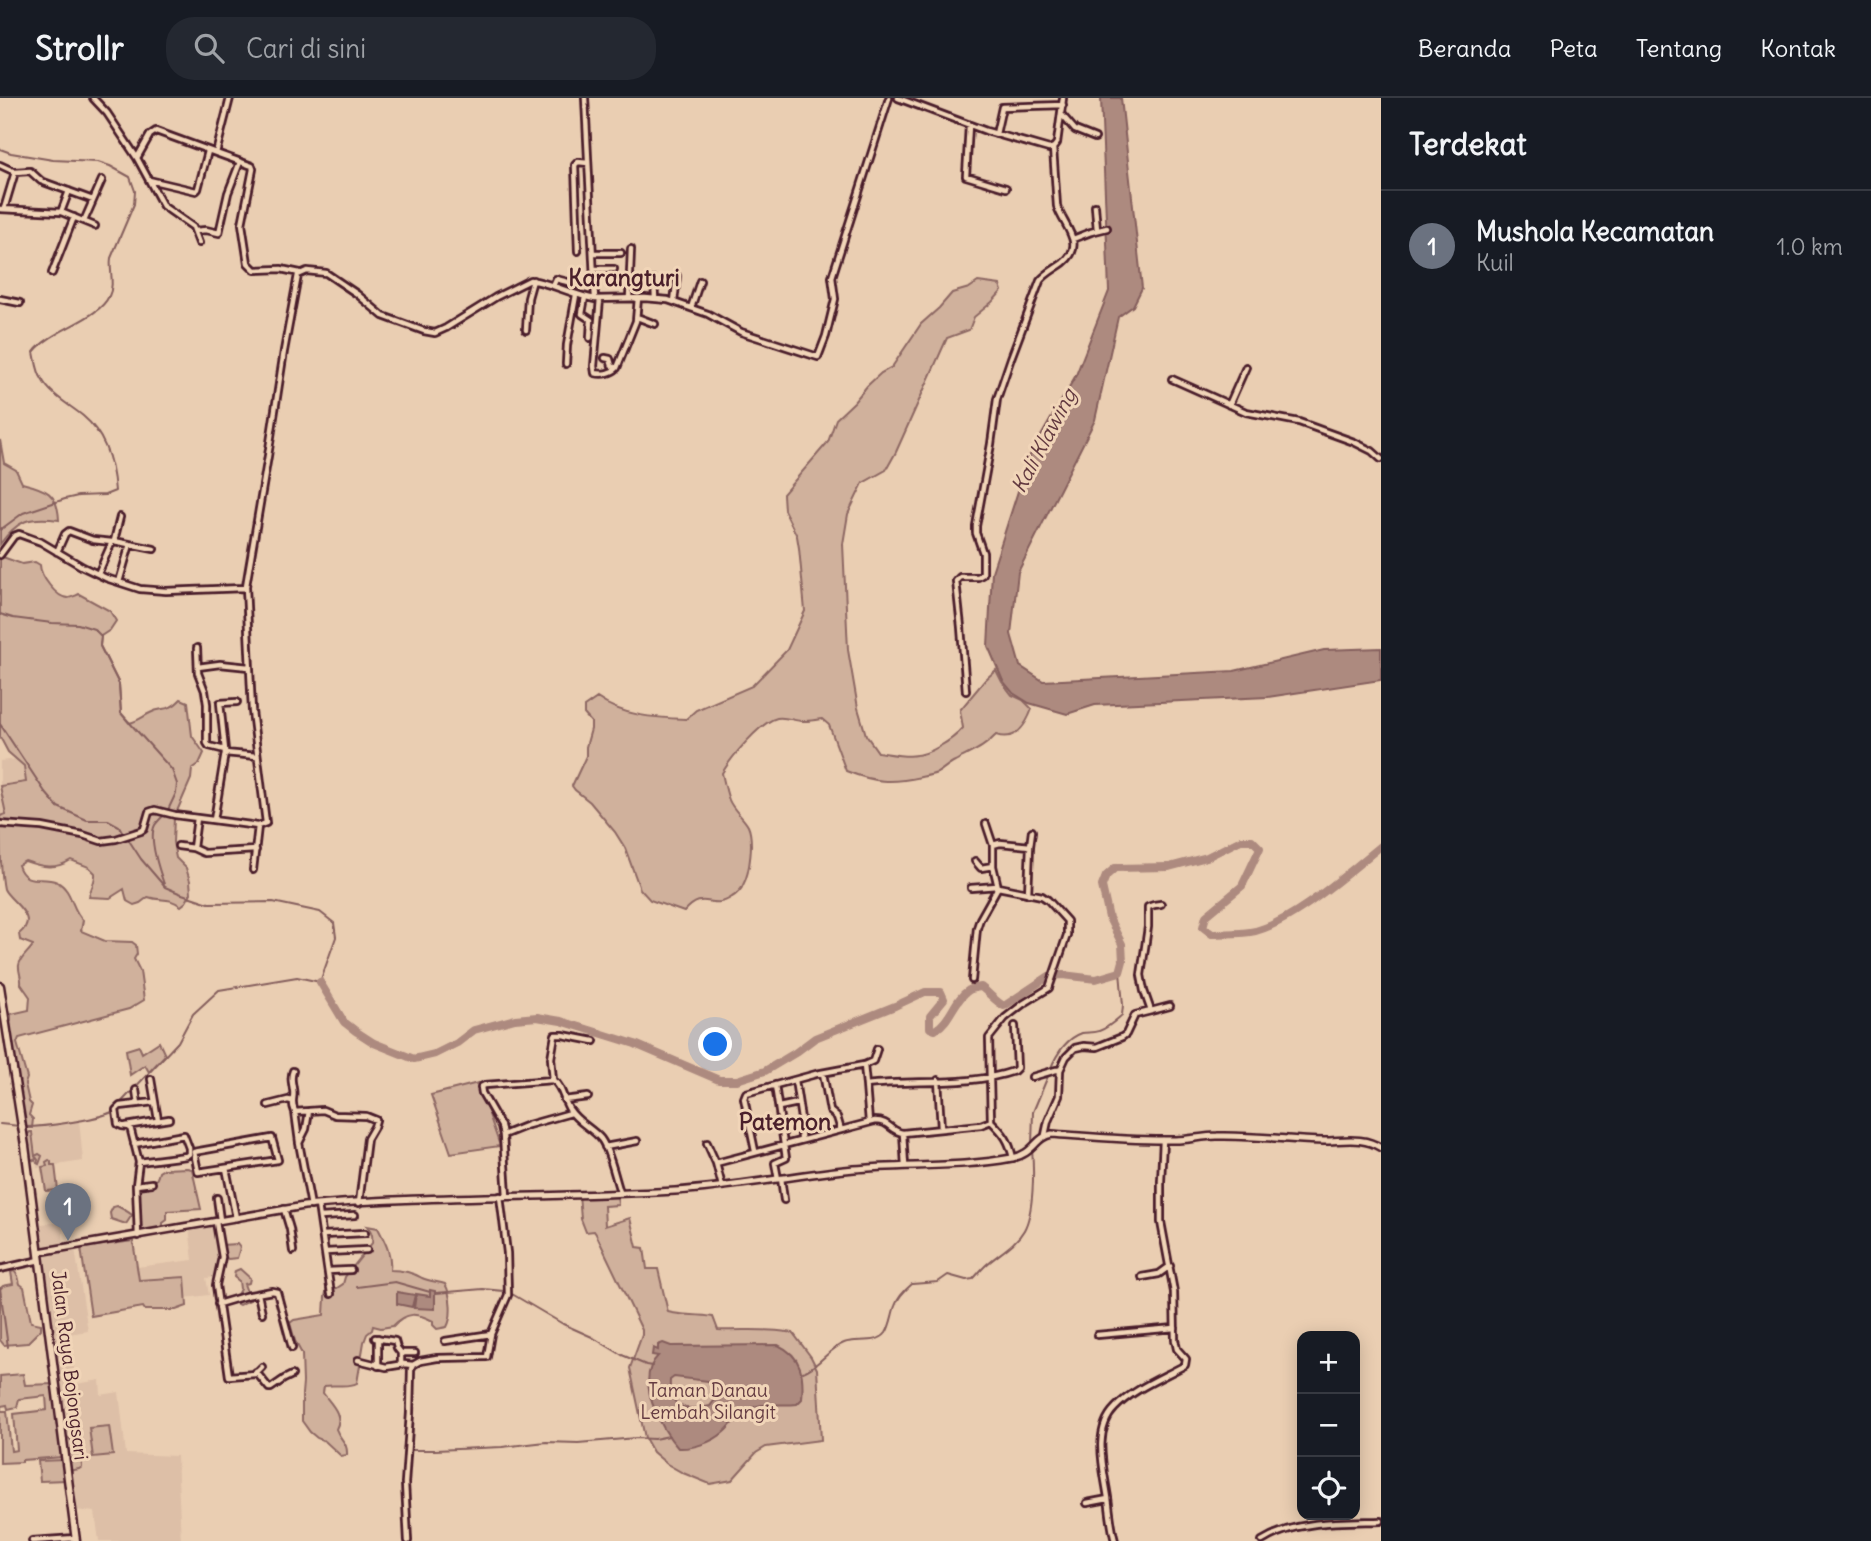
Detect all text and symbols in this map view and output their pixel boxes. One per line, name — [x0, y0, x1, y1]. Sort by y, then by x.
search box — [166, 17, 656, 80]
text: Strollr — [35, 27, 124, 69]
icon: search — [190, 29, 228, 67]
text: Cari di sini — [246, 32, 366, 65]
text: Beranda — [1418, 33, 1511, 63]
text: Peta — [1549, 33, 1598, 63]
text: Tentang — [1636, 33, 1722, 63]
text: Kontak — [1760, 33, 1836, 63]
text: Terdekat — [1409, 125, 1527, 163]
text: Mushola Kecamatan — [1476, 215, 1714, 248]
text: 1 — [1427, 232, 1437, 261]
text: 1.0 km — [1777, 232, 1843, 261]
text: Kuil — [1476, 248, 1514, 277]
district label: Karangturi — [568, 263, 680, 292]
water label: Kali Klawing — [1005, 383, 1083, 497]
your location — [698, 1027, 732, 1061]
district label: Patemon — [739, 1107, 831, 1136]
pin: 1 — [45, 1183, 91, 1241]
street label: Jalan Raya Bojongsari — [46, 1269, 94, 1461]
map controls — [1297, 1331, 1360, 1520]
button: + — [1297, 1331, 1360, 1394]
park label: Taman Danau Lembah Silangit — [640, 1378, 776, 1424]
button: − — [1297, 1394, 1360, 1457]
button: locate — [1297, 1457, 1360, 1520]

